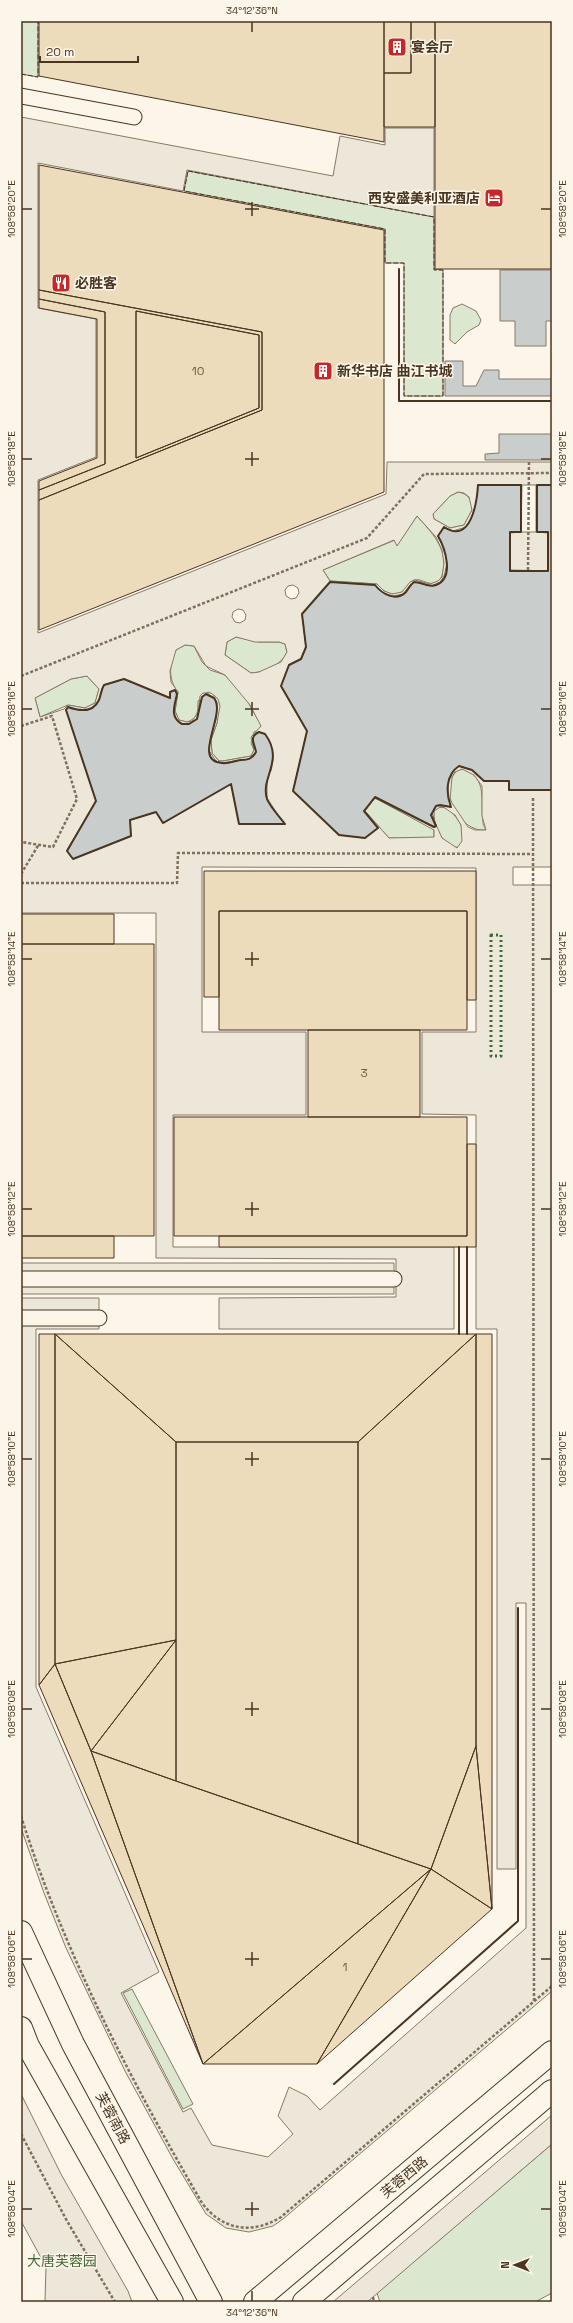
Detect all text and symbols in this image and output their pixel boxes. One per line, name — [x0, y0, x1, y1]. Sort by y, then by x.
text: 34°12'36"N — [226, 4, 278, 17]
building icon: 宴会厅 — [386, 36, 408, 58]
scale bar — [40, 38, 138, 64]
place label: 宴会厅 — [411, 38, 453, 56]
text: 20 m — [46, 44, 74, 60]
text: 108°58'20"E — [5, 180, 18, 238]
text: 108°58'20"E — [556, 180, 569, 238]
hotel icon: 西安盛美利亚酒店 — [483, 187, 505, 209]
place label: 西安盛美利亚酒店 — [368, 189, 480, 207]
restaurant icon: 必胜客 — [50, 272, 72, 294]
place label: 必胜客 — [75, 274, 117, 292]
building icon: 新华书店 曲江书城 — [312, 360, 334, 382]
place label: 新华书店 曲江书城 — [337, 362, 453, 380]
house number: 10 — [192, 363, 204, 379]
text: 108°58'18"E — [5, 431, 18, 487]
text: 108°58'18"E — [556, 431, 569, 487]
text: 108°58'16"E — [5, 681, 18, 737]
text: 108°58'16"E — [556, 681, 569, 737]
text: 108°58'14"E — [5, 931, 18, 987]
text: 108°58'14"E — [556, 931, 569, 987]
house number: 3 — [360, 1065, 368, 1081]
text: 108°58'12"E — [5, 1181, 18, 1237]
text: 108°58'12"E — [556, 1181, 569, 1237]
text: 108°58'10"E — [5, 1431, 18, 1487]
text: 108°58'10"E — [556, 1431, 569, 1487]
text: 108°58'08"E — [5, 1680, 18, 1738]
text: 108°58'08"E — [556, 1680, 569, 1738]
text: 108°58'06"E — [5, 1930, 18, 1988]
text: 108°58'06"E — [556, 1930, 569, 1988]
house number: 1 — [342, 1959, 348, 1975]
street label: 芙蓉南路 — [92, 2089, 134, 2147]
street label: 芙蓉西路 — [377, 2152, 431, 2202]
text: 108°58'04"E — [5, 2180, 18, 2238]
text: 108°58'04"E — [556, 2180, 569, 2238]
north arrow — [495, 2245, 535, 2285]
park label: 大唐芙蓉园 — [27, 2252, 97, 2270]
text: N — [498, 2261, 512, 2269]
text: 34°12'36"N — [226, 2306, 278, 2319]

